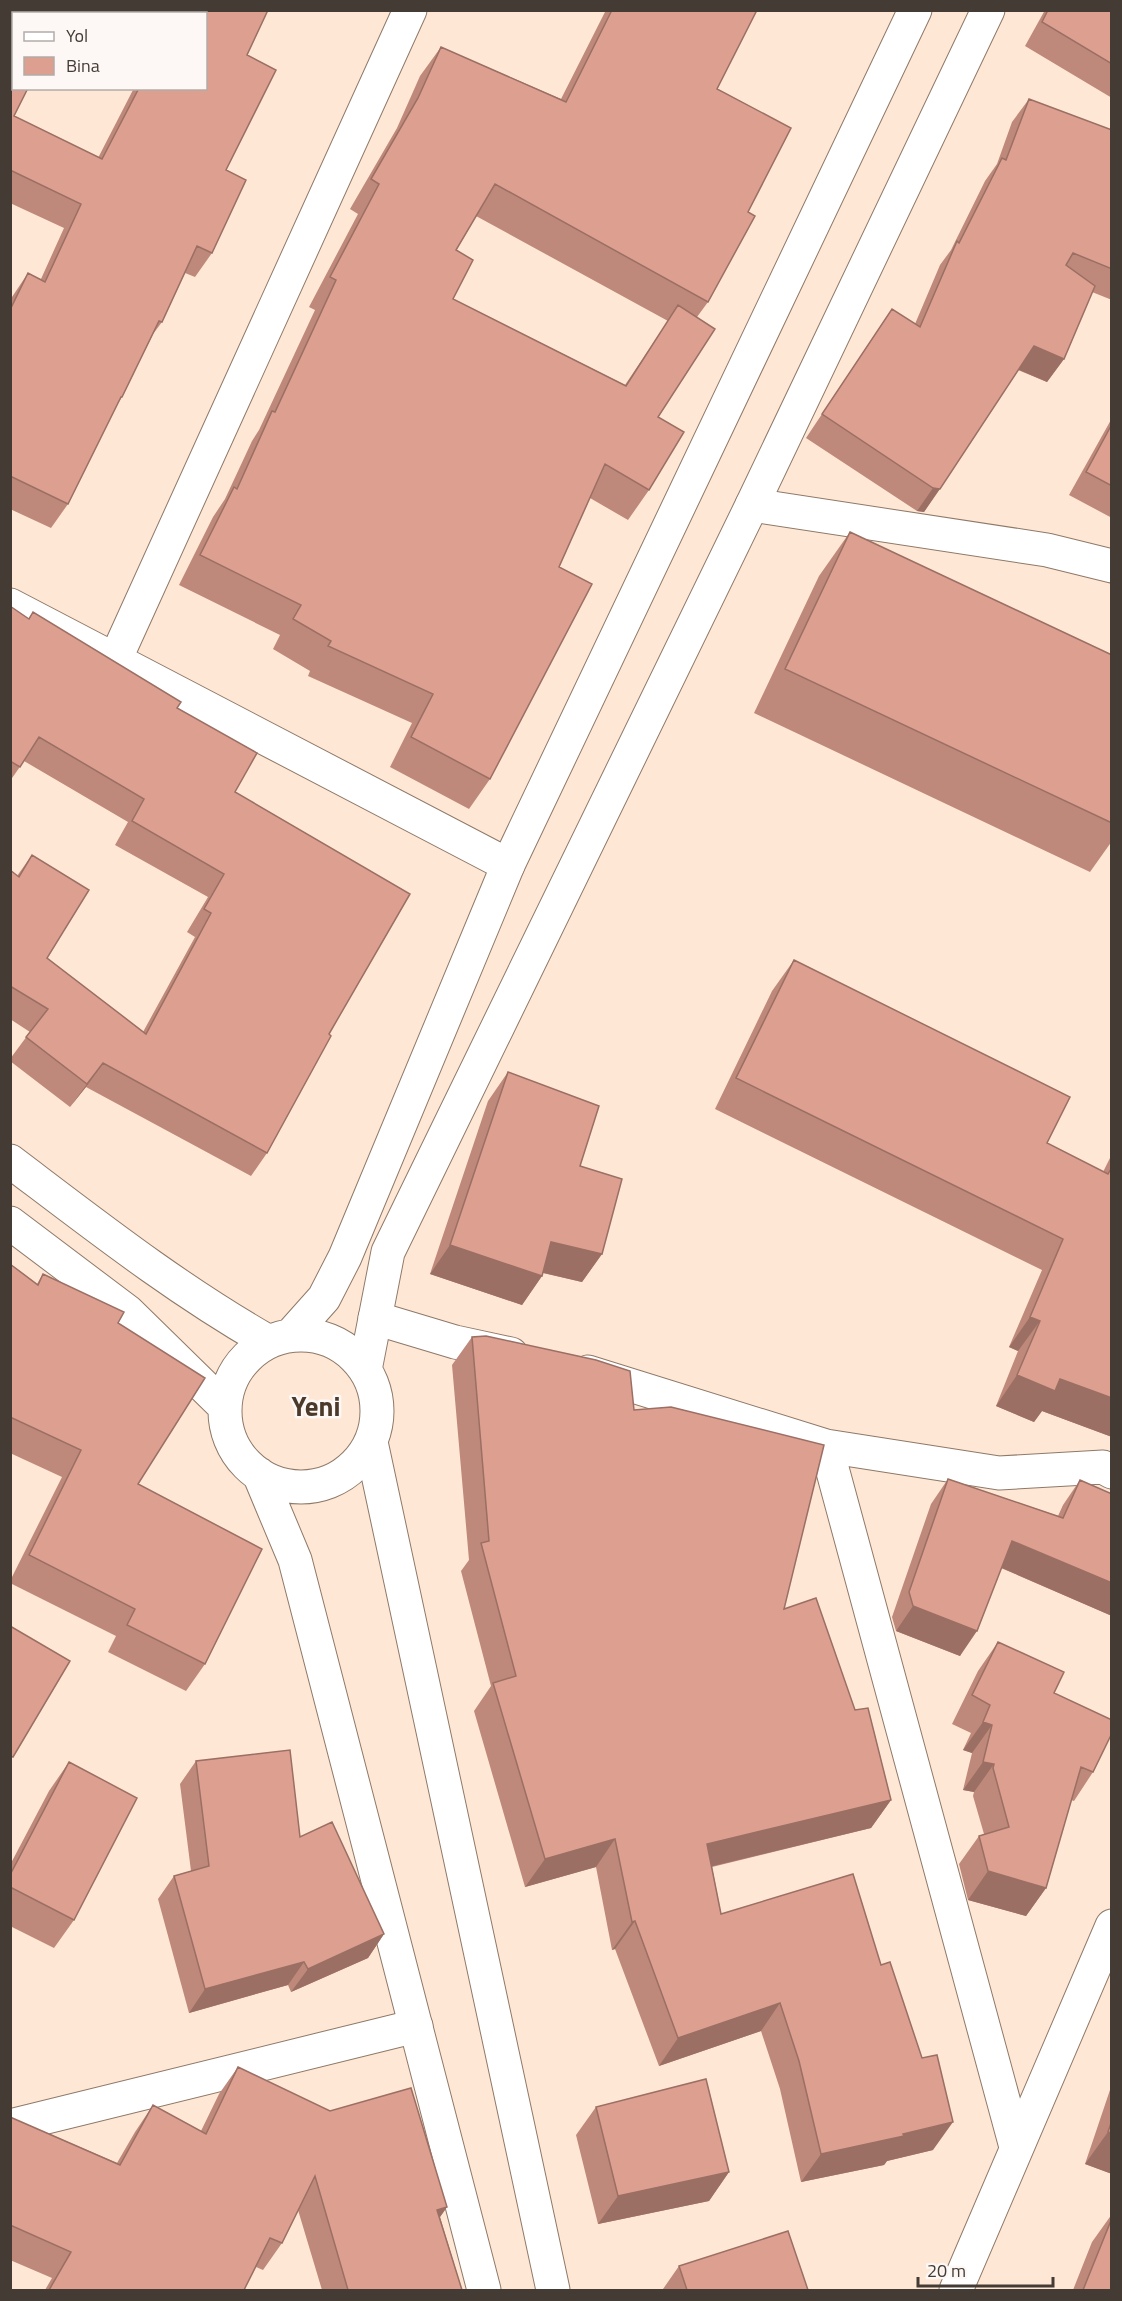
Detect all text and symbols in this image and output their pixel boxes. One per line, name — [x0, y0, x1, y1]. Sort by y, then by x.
legend — [12, 12, 207, 90]
text: Yol — [66, 22, 88, 49]
text: Bina — [66, 52, 100, 79]
district label: Yeni — [292, 1385, 340, 1426]
scale bar — [918, 2250, 1053, 2288]
text: 20 m — [927, 2257, 966, 2284]

